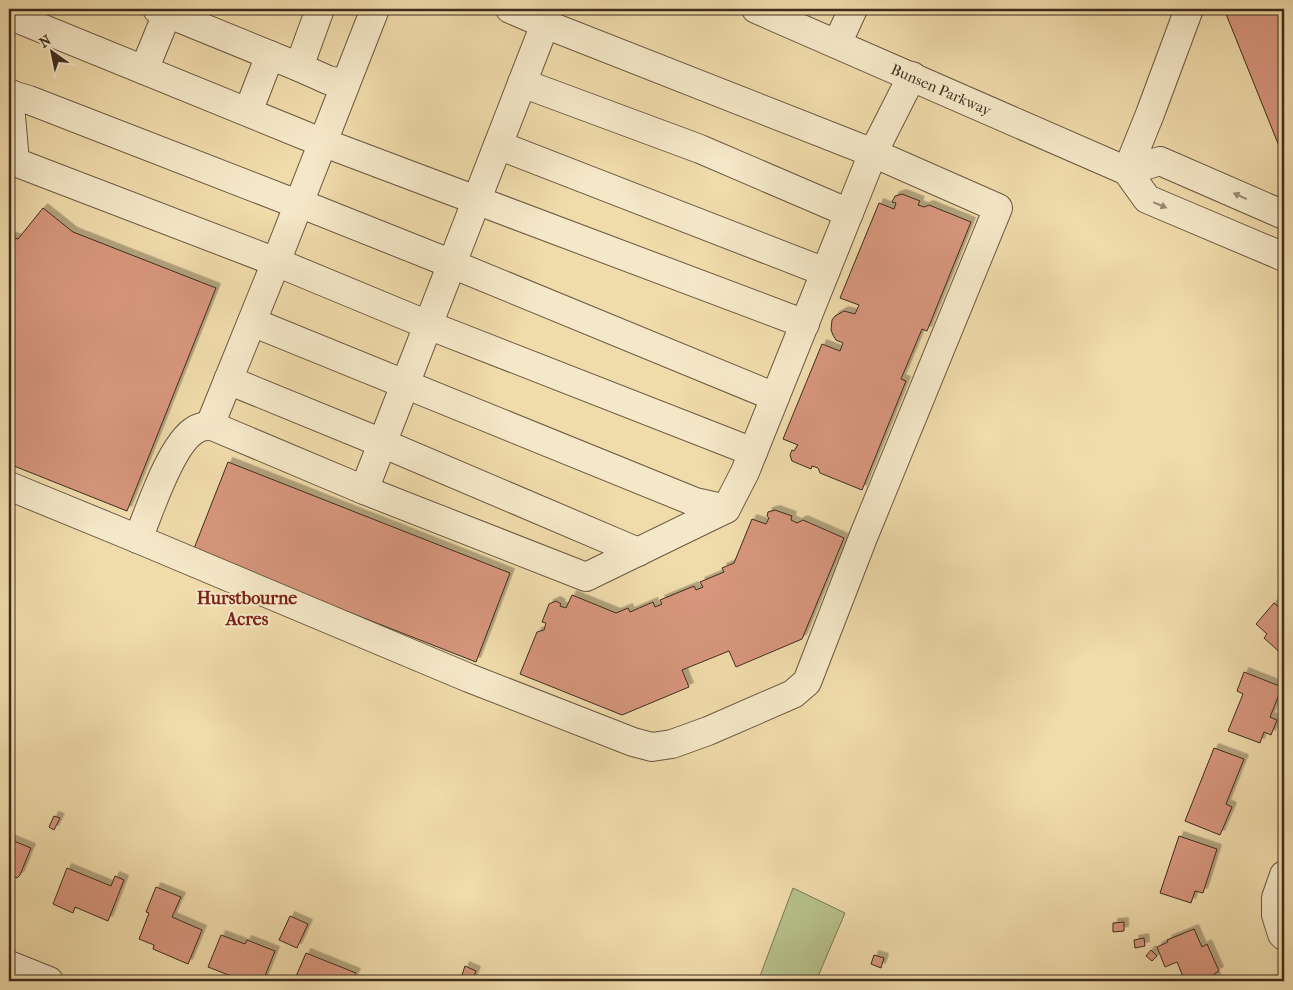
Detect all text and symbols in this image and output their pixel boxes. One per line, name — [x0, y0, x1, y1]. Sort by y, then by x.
north arrow — [28, 28, 78, 78]
text: N — [36, 31, 55, 52]
street label: Bunsen Parkway — [888, 60, 995, 120]
one-way arrow — [1233, 191, 1247, 199]
one-way arrow — [1153, 201, 1167, 209]
district label: Hurstbourne Acres — [197, 588, 297, 630]

